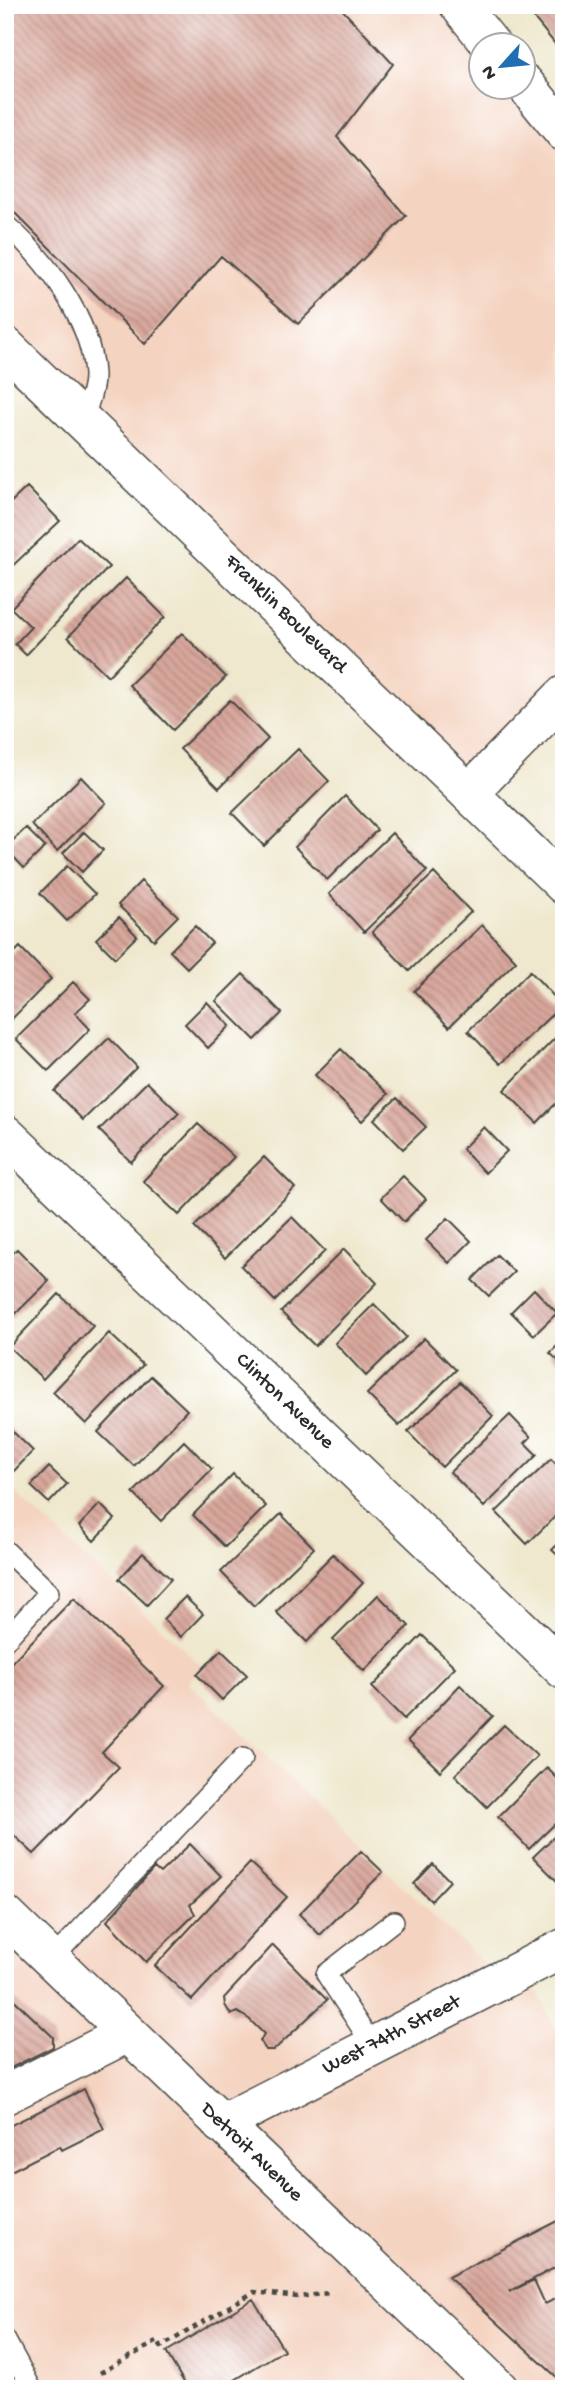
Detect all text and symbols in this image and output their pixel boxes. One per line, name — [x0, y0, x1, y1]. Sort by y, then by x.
north arrow — [468, 32, 538, 102]
text: N — [477, 61, 503, 83]
street label: Franklin Boulevard — [218, 549, 353, 681]
street label: Clinton Avenue — [229, 1349, 340, 1456]
street label: West 74th Street — [319, 1989, 467, 2082]
street label: Detroit Avenue — [193, 2097, 308, 2209]

